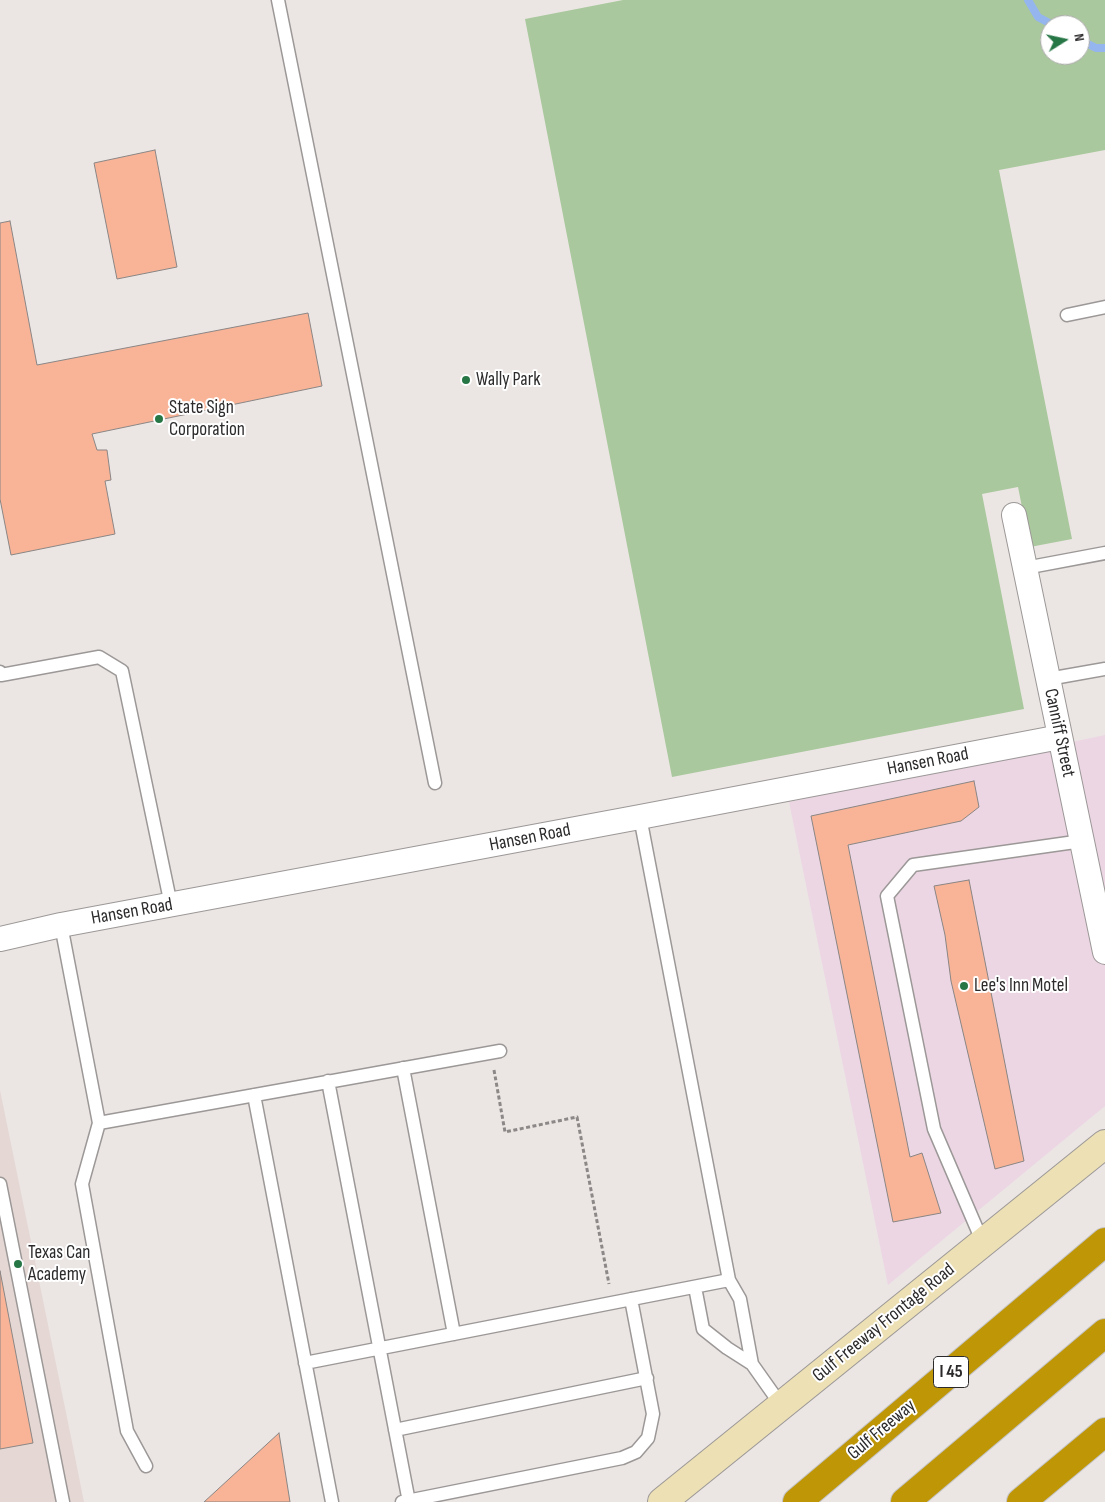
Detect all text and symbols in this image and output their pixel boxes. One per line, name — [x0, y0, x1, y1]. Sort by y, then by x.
north arrow — [1040, 15, 1090, 65]
text: N — [1070, 32, 1088, 43]
place label: Wally Park — [476, 369, 540, 391]
marker: Wally Park — [460, 374, 472, 386]
place label: State Sign Corporation — [169, 397, 245, 441]
marker: State Sign Corporation — [153, 413, 165, 425]
street label: Canniff Street — [1038, 687, 1080, 779]
street label: Hansen Road — [885, 743, 971, 781]
street label: Hansen Road — [487, 819, 573, 857]
street label: Hansen Road — [89, 894, 175, 930]
place label: Lee's Inn Motel — [974, 975, 1068, 997]
marker: Lee's Inn Motel — [958, 980, 970, 992]
place label: Texas Can Academy — [28, 1242, 90, 1286]
marker: Texas Can Academy — [12, 1258, 24, 1270]
street label: Gulf Freeway Frontage Road — [808, 1259, 960, 1387]
road number: I 45 — [934, 1356, 968, 1388]
street label: Gulf Freeway — [843, 1395, 921, 1465]

